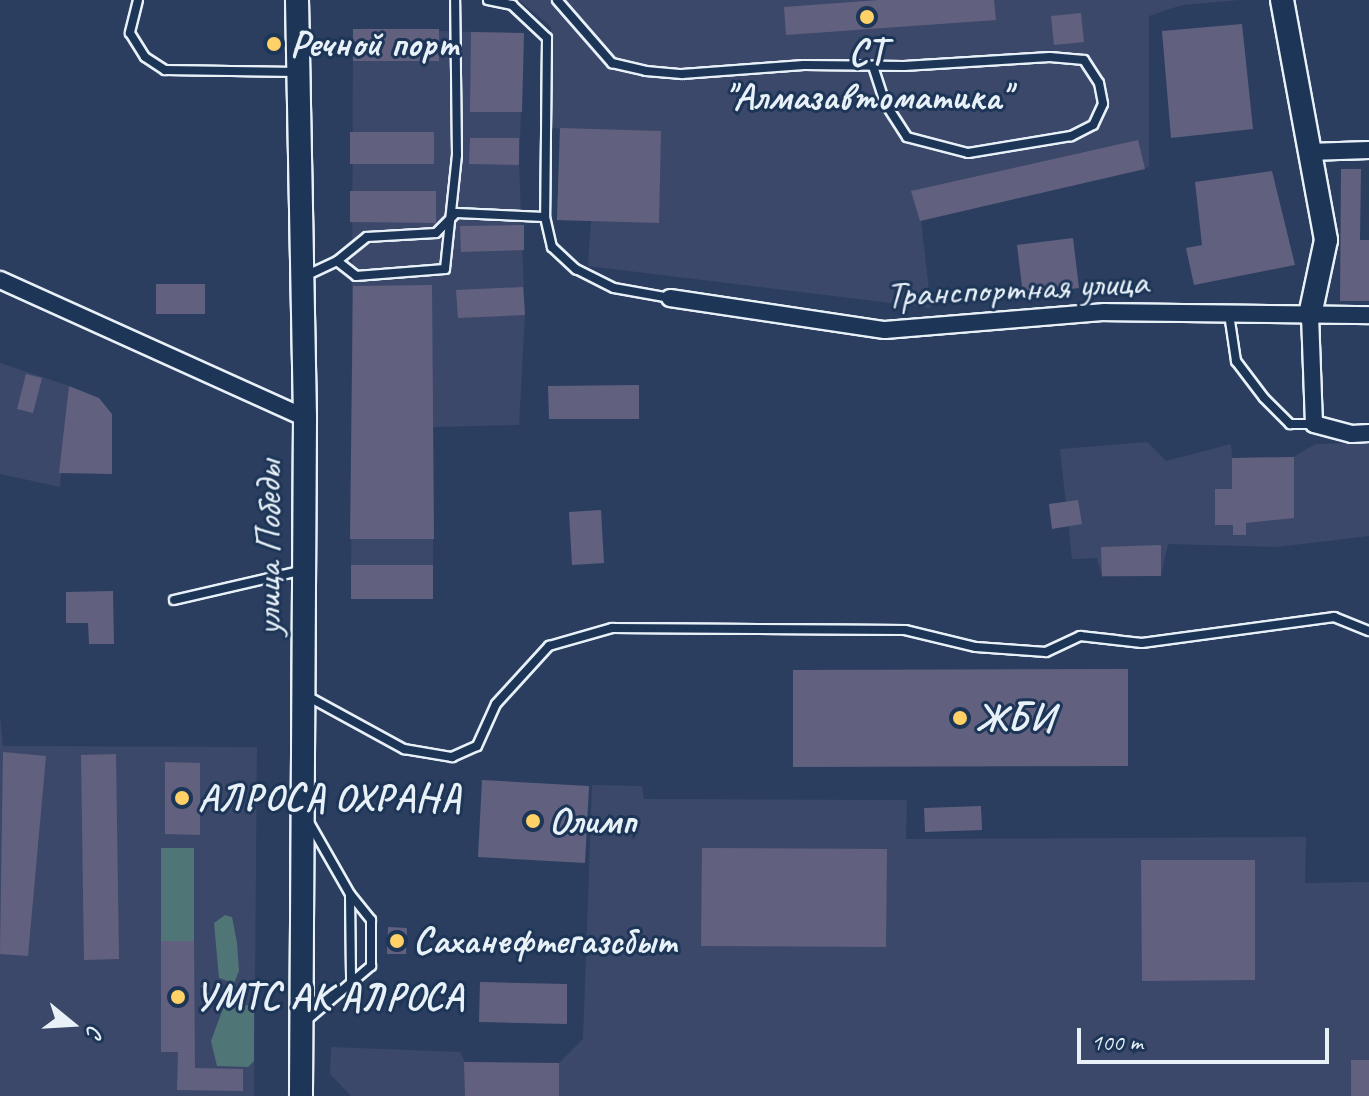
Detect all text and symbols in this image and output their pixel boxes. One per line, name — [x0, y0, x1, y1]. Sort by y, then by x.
marker: СТ "Алмазавтоматика" — [858, 8, 876, 26]
place label: Речной порт — [290, 21, 459, 67]
place label: СТ "Алмазавтоматика" — [724, 30, 1010, 120]
marker: Речной порт — [265, 35, 283, 53]
street label: Транспортная улица — [883, 258, 1151, 318]
street label: улица Победы — [245, 461, 291, 635]
place label: ЖБИ — [976, 695, 1054, 741]
marker: ЖБИ — [951, 709, 969, 727]
place label: АЛРОСА ОХРАНА — [198, 775, 462, 821]
marker: АЛРОСА ОХРАНА — [173, 789, 191, 807]
place label: Олимп — [549, 798, 637, 844]
marker: Олимп — [524, 812, 542, 830]
place label: Саханефтегазсбыт — [413, 918, 676, 964]
marker: Саханефтегазсбыт — [388, 932, 406, 950]
place label: УМТС АК АЛРОСА — [194, 974, 465, 1020]
north arrow — [32, 984, 112, 1064]
marker: УМТС АК АЛРОСА — [169, 988, 187, 1006]
scale bar — [1081, 1012, 1333, 1062]
text: С — [80, 1022, 110, 1041]
text: 100 m — [1091, 1027, 1143, 1057]

